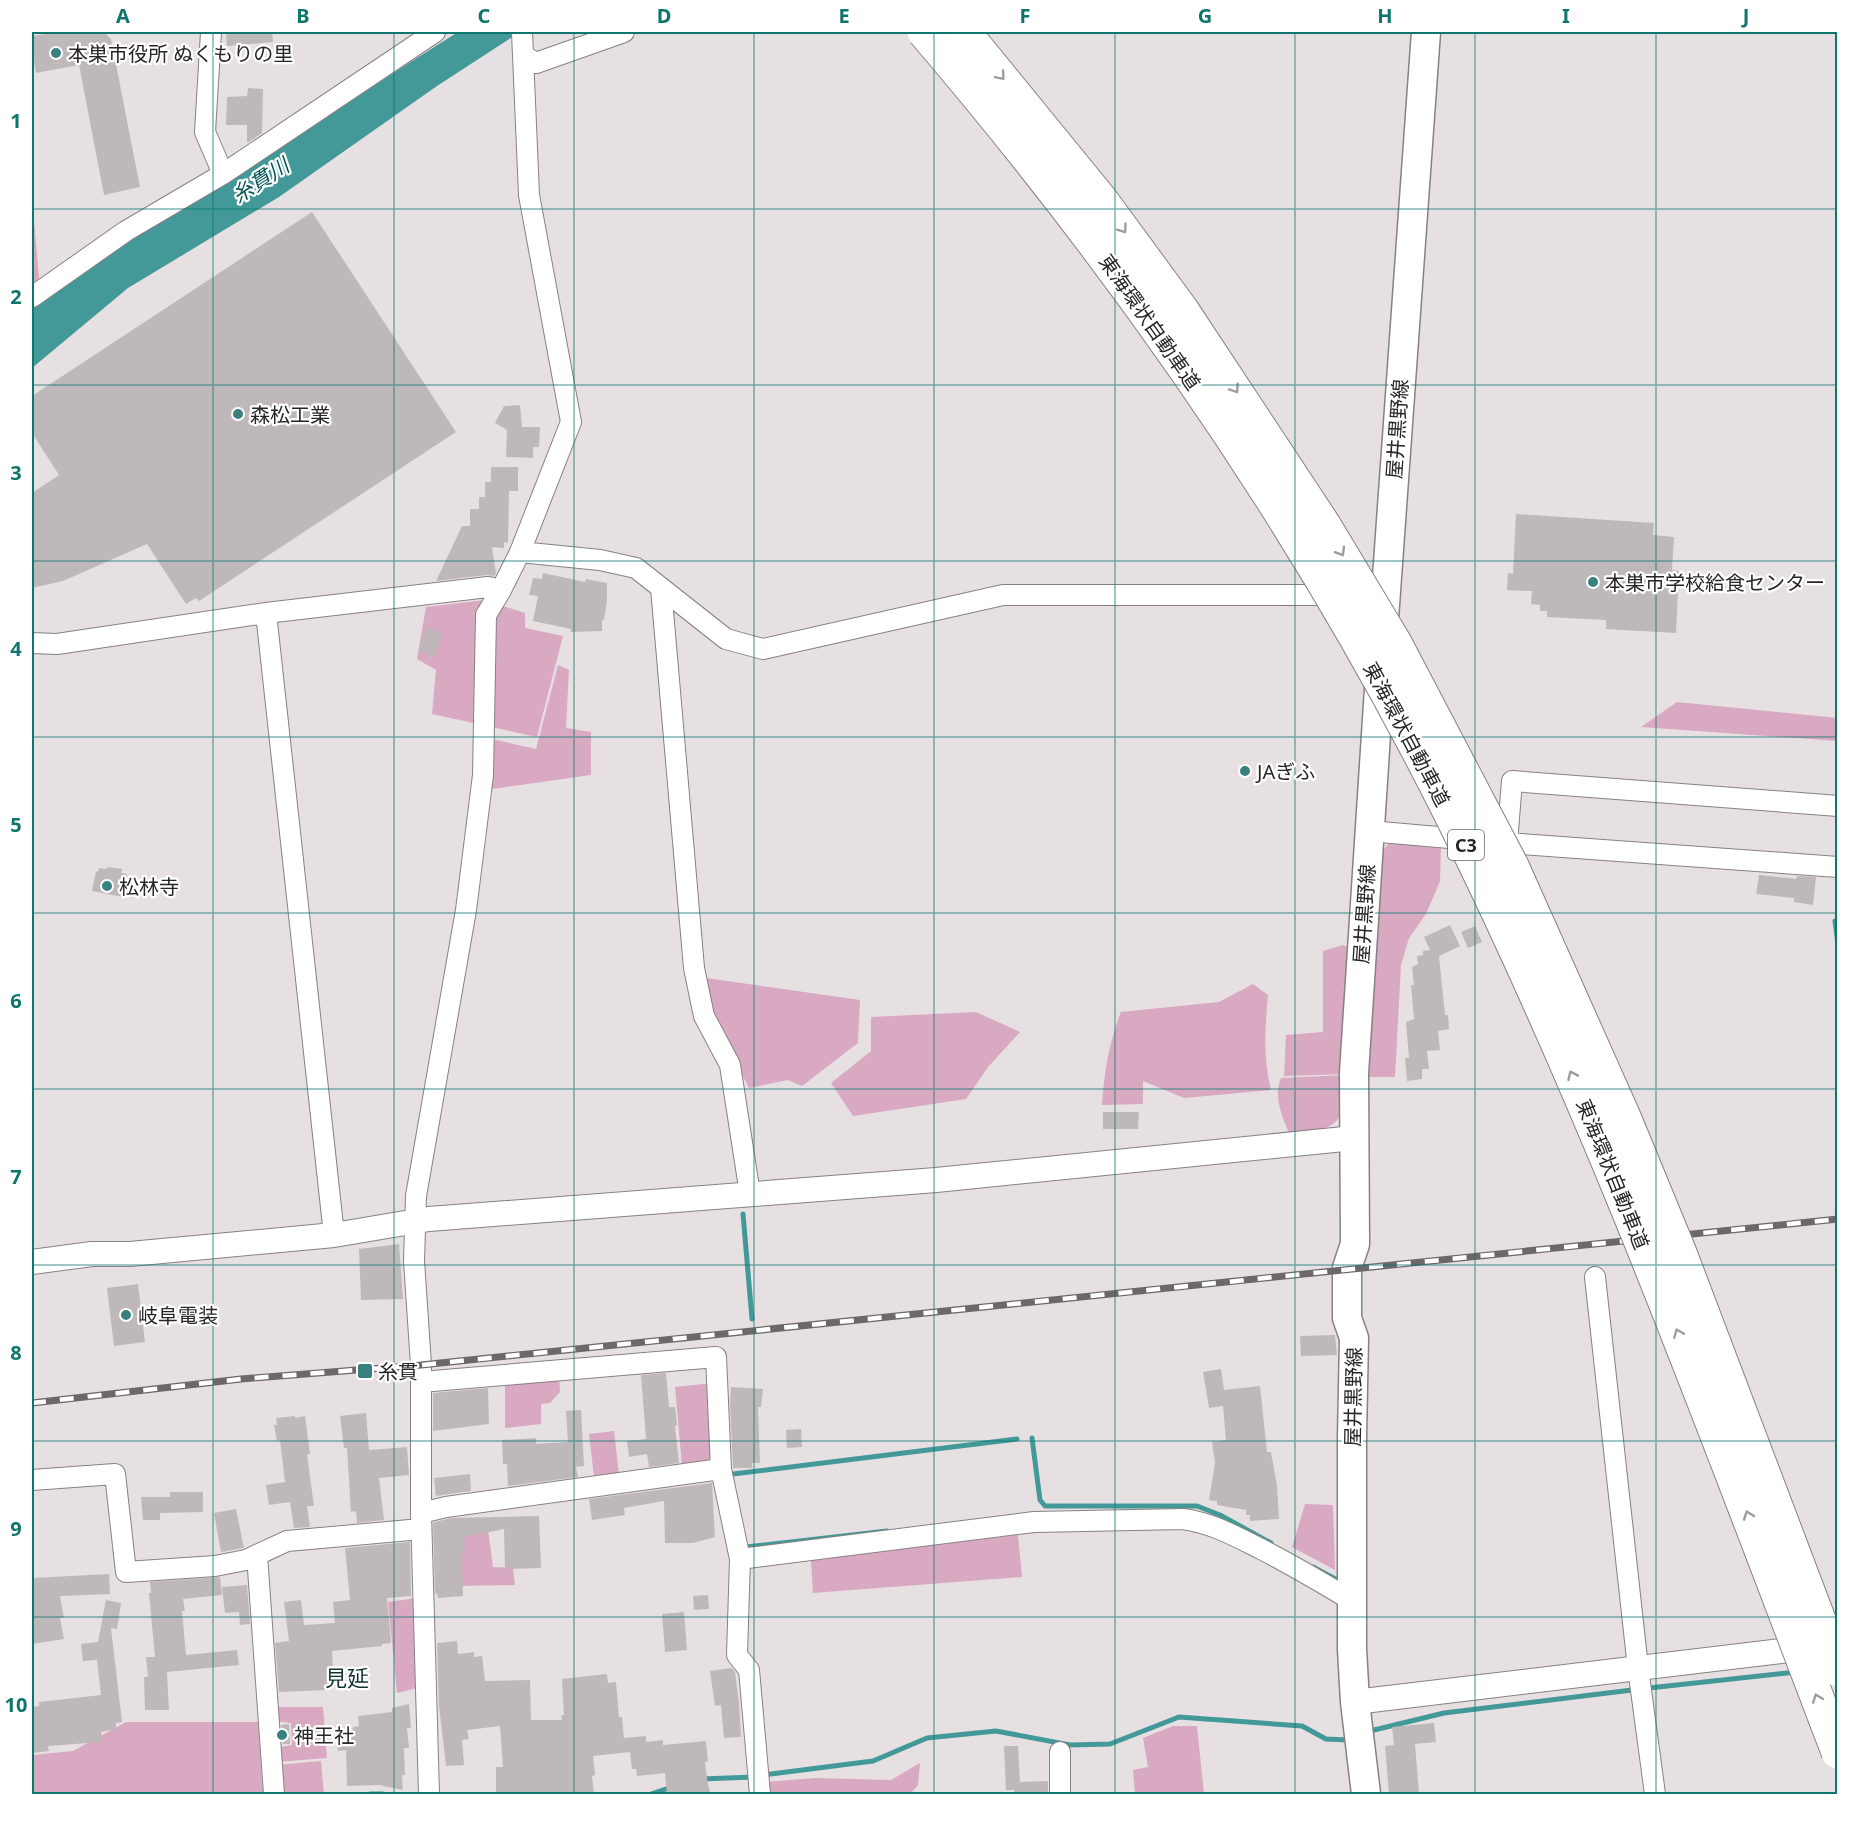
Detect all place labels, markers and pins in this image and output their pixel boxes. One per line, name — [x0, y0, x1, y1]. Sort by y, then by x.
place label: 本巣市役所 ぬくもりの里 — [68, 40, 293, 67]
marker: 本巣市役所 ぬくもりの里 — [49, 46, 63, 60]
place label: 森松工業 — [250, 401, 330, 428]
marker: 森松工業 — [231, 407, 245, 421]
place label: 本巣市学校給食センター — [1605, 569, 1825, 596]
marker: 本巣市学校給食センター — [1586, 575, 1600, 589]
place label: JAぎふ — [1255, 758, 1315, 785]
marker: JAぎふ — [1238, 764, 1252, 778]
place label: 松林寺 — [119, 873, 179, 900]
marker: 松林寺 — [100, 879, 114, 893]
place label: 岐阜電装 — [138, 1302, 218, 1329]
marker: 岐阜電装 — [119, 1308, 133, 1322]
place label: 糸貫 — [378, 1358, 418, 1385]
marker: 糸貫 — [356, 1362, 374, 1380]
place label: 神王社 — [294, 1722, 354, 1749]
marker: 神王社 — [275, 1728, 289, 1742]

